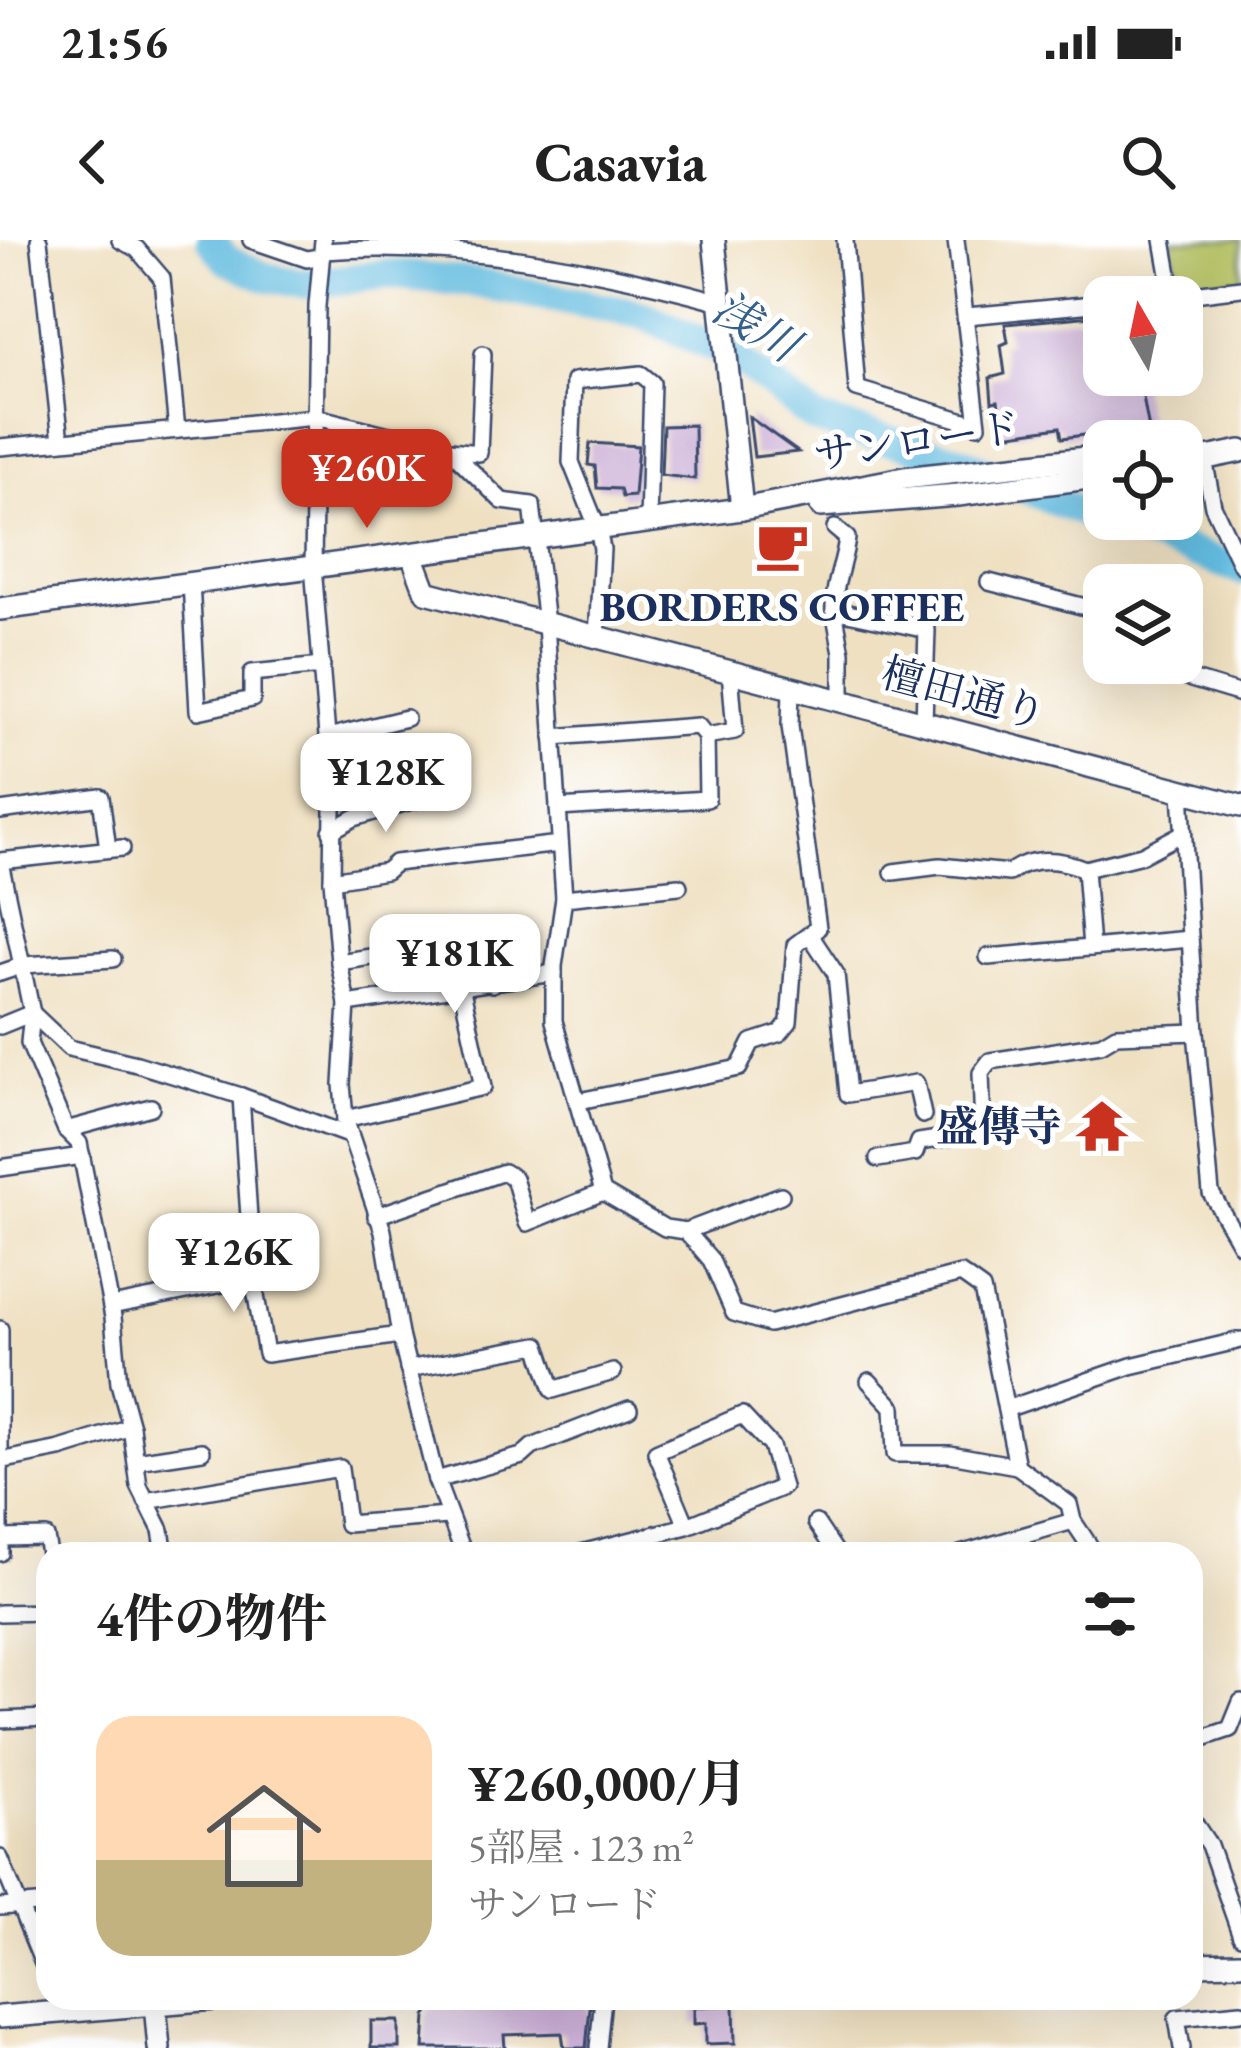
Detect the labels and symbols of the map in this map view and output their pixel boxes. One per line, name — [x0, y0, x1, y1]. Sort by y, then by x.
north arrow — [1083, 276, 1203, 396]
water label: 浅川 — [702, 278, 814, 377]
street label: サンロード — [810, 399, 1024, 483]
pin: ¥260K — [283, 429, 451, 531]
cafe icon: BORDERS COFFEE — [753, 517, 811, 575]
place label: BORDERS COFFEE — [600, 579, 964, 634]
street label: 檀田通り — [876, 645, 1052, 741]
pin: ¥128K — [302, 733, 470, 835]
pin: ¥181K — [371, 914, 539, 1016]
temple icon: 盛傳寺 — [1073, 1097, 1131, 1155]
place label: 盛傳寺 — [936, 1099, 1062, 1154]
pin: ¥126K — [150, 1213, 318, 1315]

